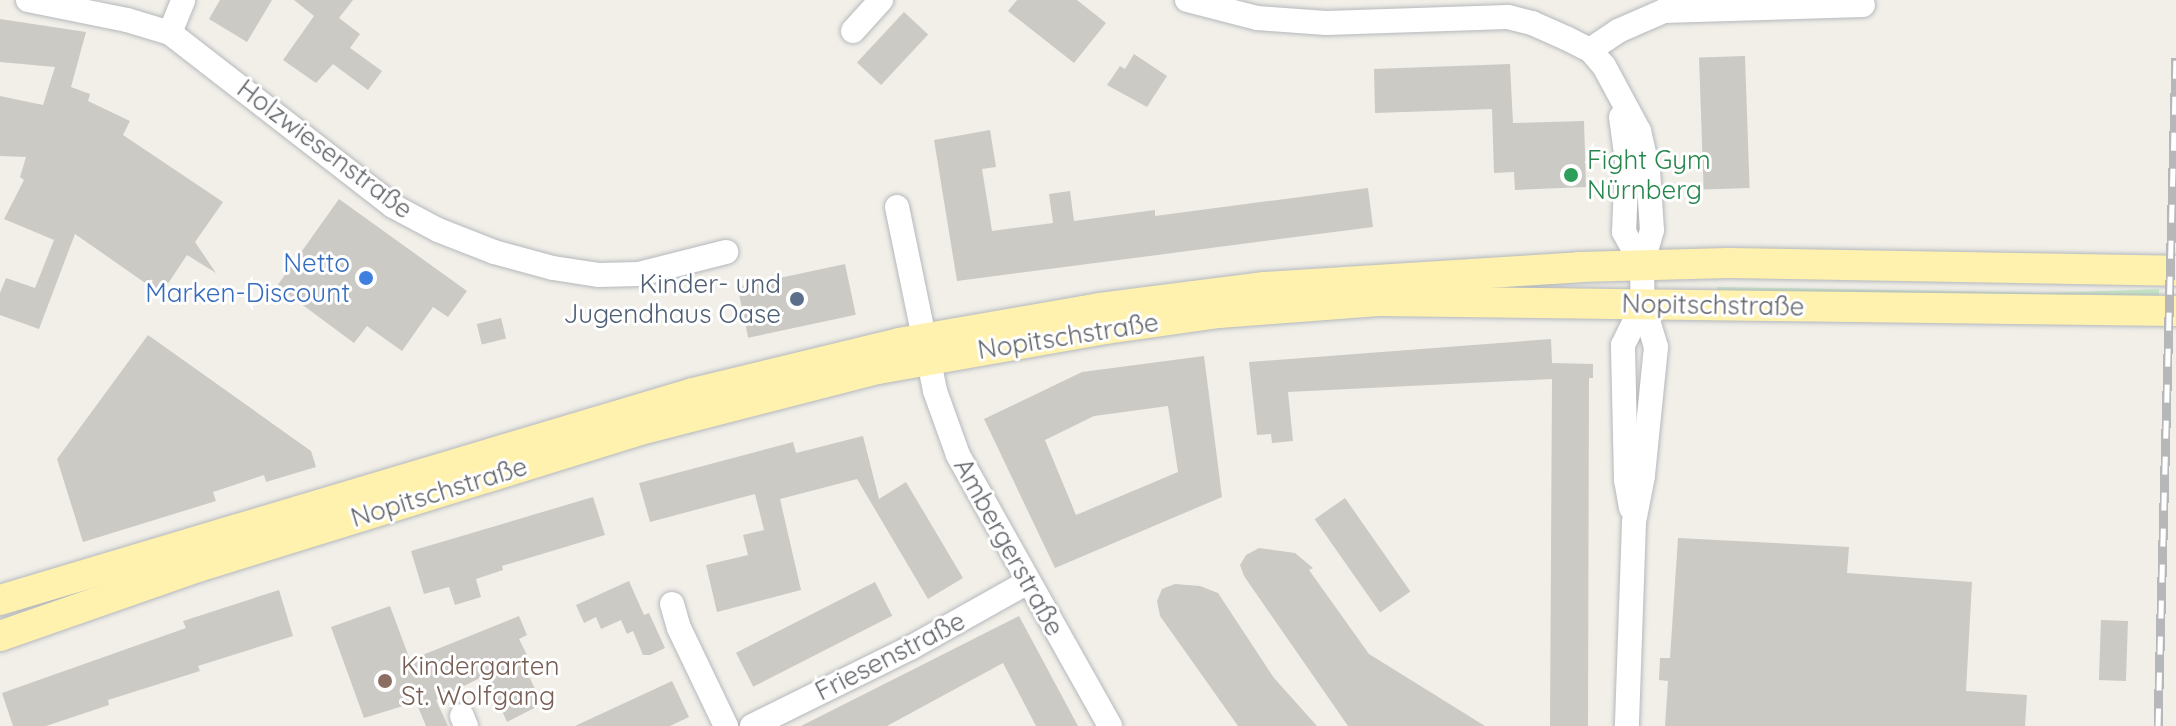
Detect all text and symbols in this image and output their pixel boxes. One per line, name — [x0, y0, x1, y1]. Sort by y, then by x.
street label: Holzwiesenstraße — [231, 73, 419, 225]
place label: Fight Gym Nürnberg — [1587, 144, 1711, 206]
marker: Fight Gym Nürnberg — [1562, 166, 1580, 184]
place label: Netto Marken-Discount — [145, 247, 350, 308]
place label: Kinder- und Jugendhaus Oase — [564, 268, 781, 330]
marker: Netto Marken-Discount — [357, 269, 375, 287]
street label: Nopitschstraße — [1621, 288, 1805, 322]
marker: Kinder- und Jugendhaus Oase — [788, 290, 806, 308]
street label: Nopitschstraße — [975, 306, 1161, 366]
street label: Nopitschstraße — [347, 450, 531, 534]
street label: Ambergerstraße — [947, 453, 1071, 641]
street label: Friesenstraße — [810, 605, 970, 707]
place label: Kindergarten St. Wolfgang — [401, 650, 559, 712]
marker: Kindergarten St. Wolfgang — [376, 672, 394, 690]

